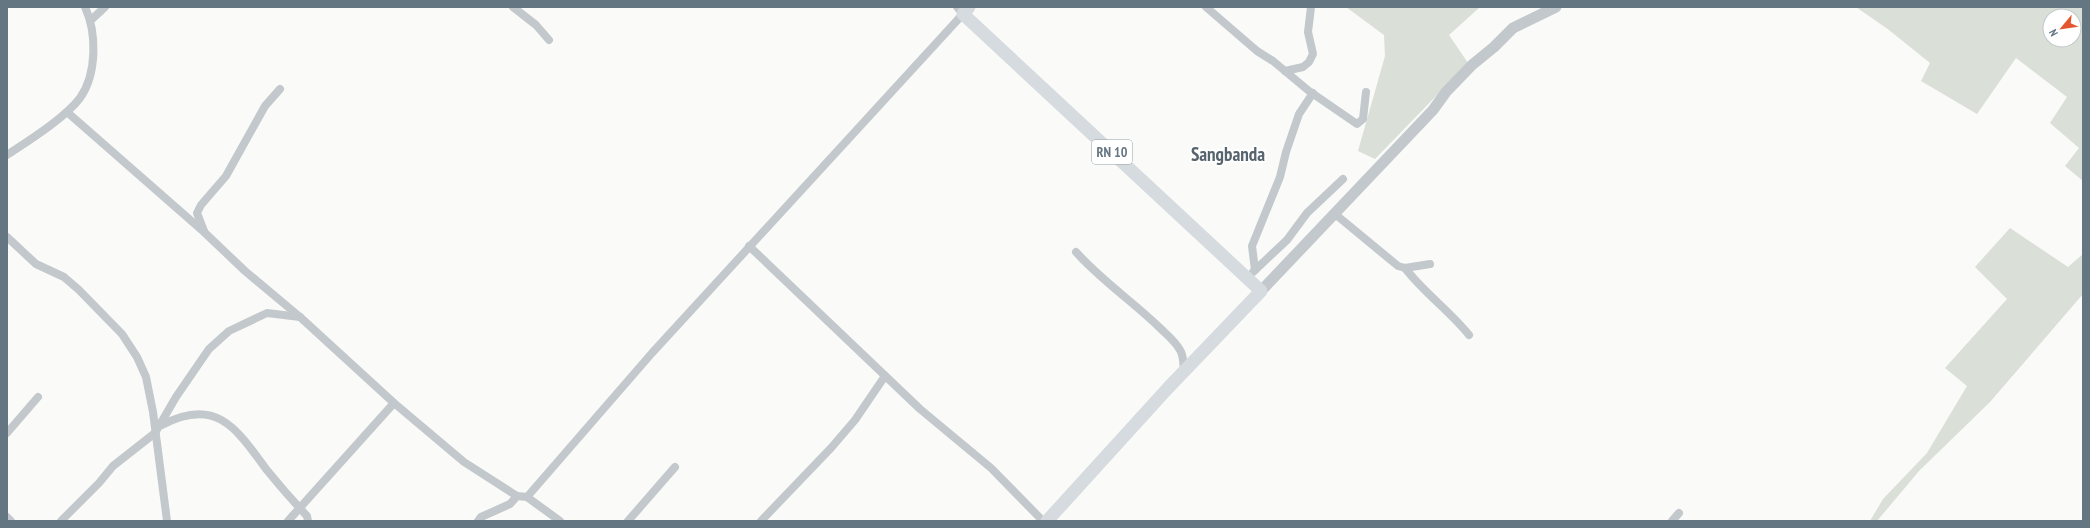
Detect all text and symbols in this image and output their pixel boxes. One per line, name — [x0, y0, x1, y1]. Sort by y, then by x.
north arrow — [2042, 8, 2082, 48]
text: N — [2046, 27, 2061, 39]
road number: RN 10 — [1092, 140, 1132, 164]
district label: Sangbanda — [1191, 142, 1265, 166]

